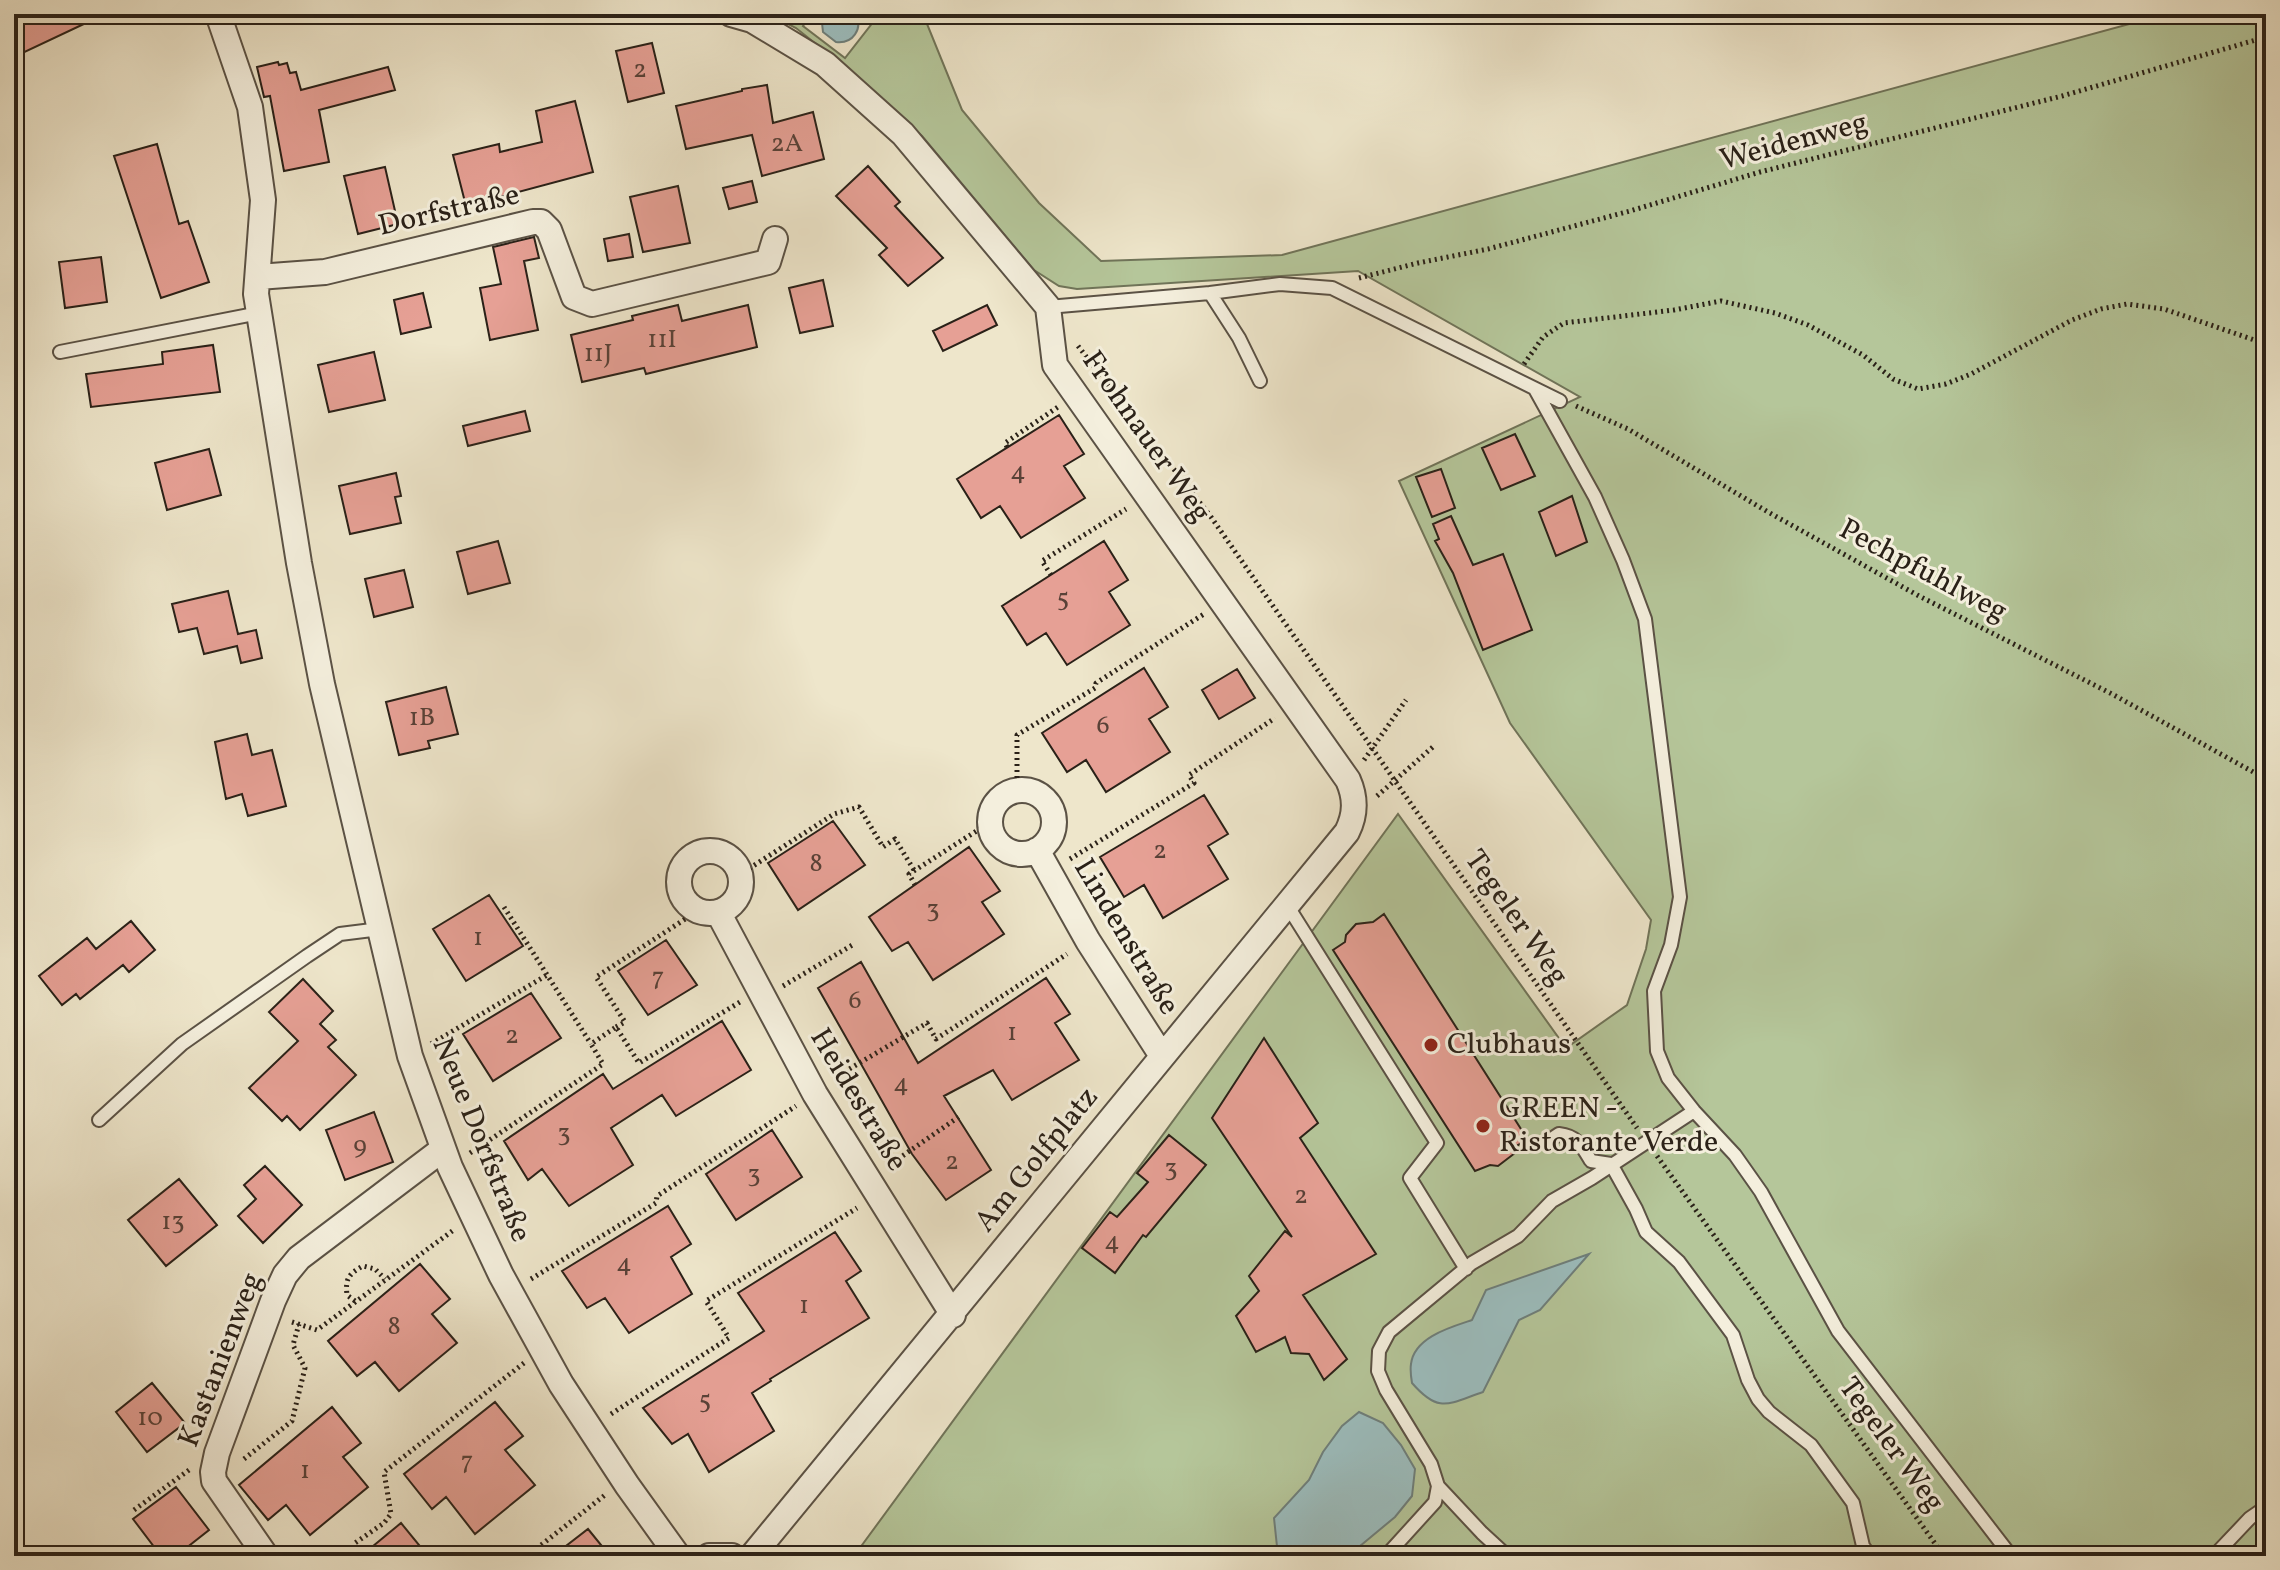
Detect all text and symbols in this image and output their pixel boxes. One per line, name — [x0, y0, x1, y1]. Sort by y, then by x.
house number: 2 — [633, 52, 647, 88]
street label: Weidenweg — [1716, 102, 1872, 182]
house number: 2A — [771, 126, 803, 162]
street label: Dorfstraße — [374, 174, 524, 248]
house number: 11I — [647, 322, 677, 358]
house number: 11J — [584, 336, 612, 372]
street label: Frohnauer Weg — [1071, 343, 1221, 531]
house number: 4 — [1010, 454, 1026, 490]
street label: Pechpfuhlweg — [1831, 509, 2015, 633]
house number: 5 — [1057, 581, 1069, 617]
house number: 1B — [409, 700, 435, 736]
house number: 6 — [1096, 708, 1110, 744]
house number: 2 — [1153, 833, 1167, 869]
street label: Tegeler Weg — [1454, 842, 1578, 994]
house number: 8 — [809, 846, 823, 882]
street label: Lindenstraße — [1063, 851, 1189, 1023]
house number: 3 — [926, 892, 940, 928]
house number: 1 — [473, 920, 483, 956]
house number: 7 — [652, 960, 664, 996]
house number: 6 — [848, 983, 862, 1019]
house number: 1 — [1007, 1015, 1017, 1051]
house number: 2 — [505, 1018, 519, 1054]
street label: Heidestraße — [799, 1021, 917, 1179]
place label: Clubhaus — [1447, 1024, 1571, 1066]
street label: Neue Dorfstraße — [421, 1031, 541, 1249]
marker: Clubhaus — [1422, 1036, 1440, 1054]
house number: 4 — [893, 1066, 909, 1102]
street label: Am Golfplatz — [965, 1078, 1109, 1242]
place label: GREEN - Ristorante Verde — [1499, 1088, 1718, 1164]
house number: 3 — [557, 1116, 571, 1152]
marker: GREEN - Ristorante Verde — [1474, 1117, 1492, 1135]
house number: 9 — [353, 1128, 367, 1164]
house number: 2 — [945, 1144, 959, 1180]
house number: 3 — [1164, 1151, 1178, 1187]
house number: 3 — [747, 1157, 761, 1193]
house number: 2 — [1294, 1178, 1308, 1214]
house number: 13 — [161, 1204, 185, 1240]
house number: 4 — [1104, 1224, 1120, 1260]
house number: 4 — [616, 1246, 632, 1282]
street label: Kastanienweg — [168, 1267, 274, 1453]
house number: 1 — [799, 1288, 809, 1324]
house number: 8 — [387, 1309, 401, 1345]
street label: Tegeler Weg — [1828, 1369, 1954, 1521]
house number: 5 — [699, 1383, 711, 1419]
house number: 10 — [137, 1400, 163, 1436]
house number: 7 — [461, 1444, 473, 1480]
house number: 1 — [300, 1453, 310, 1489]

